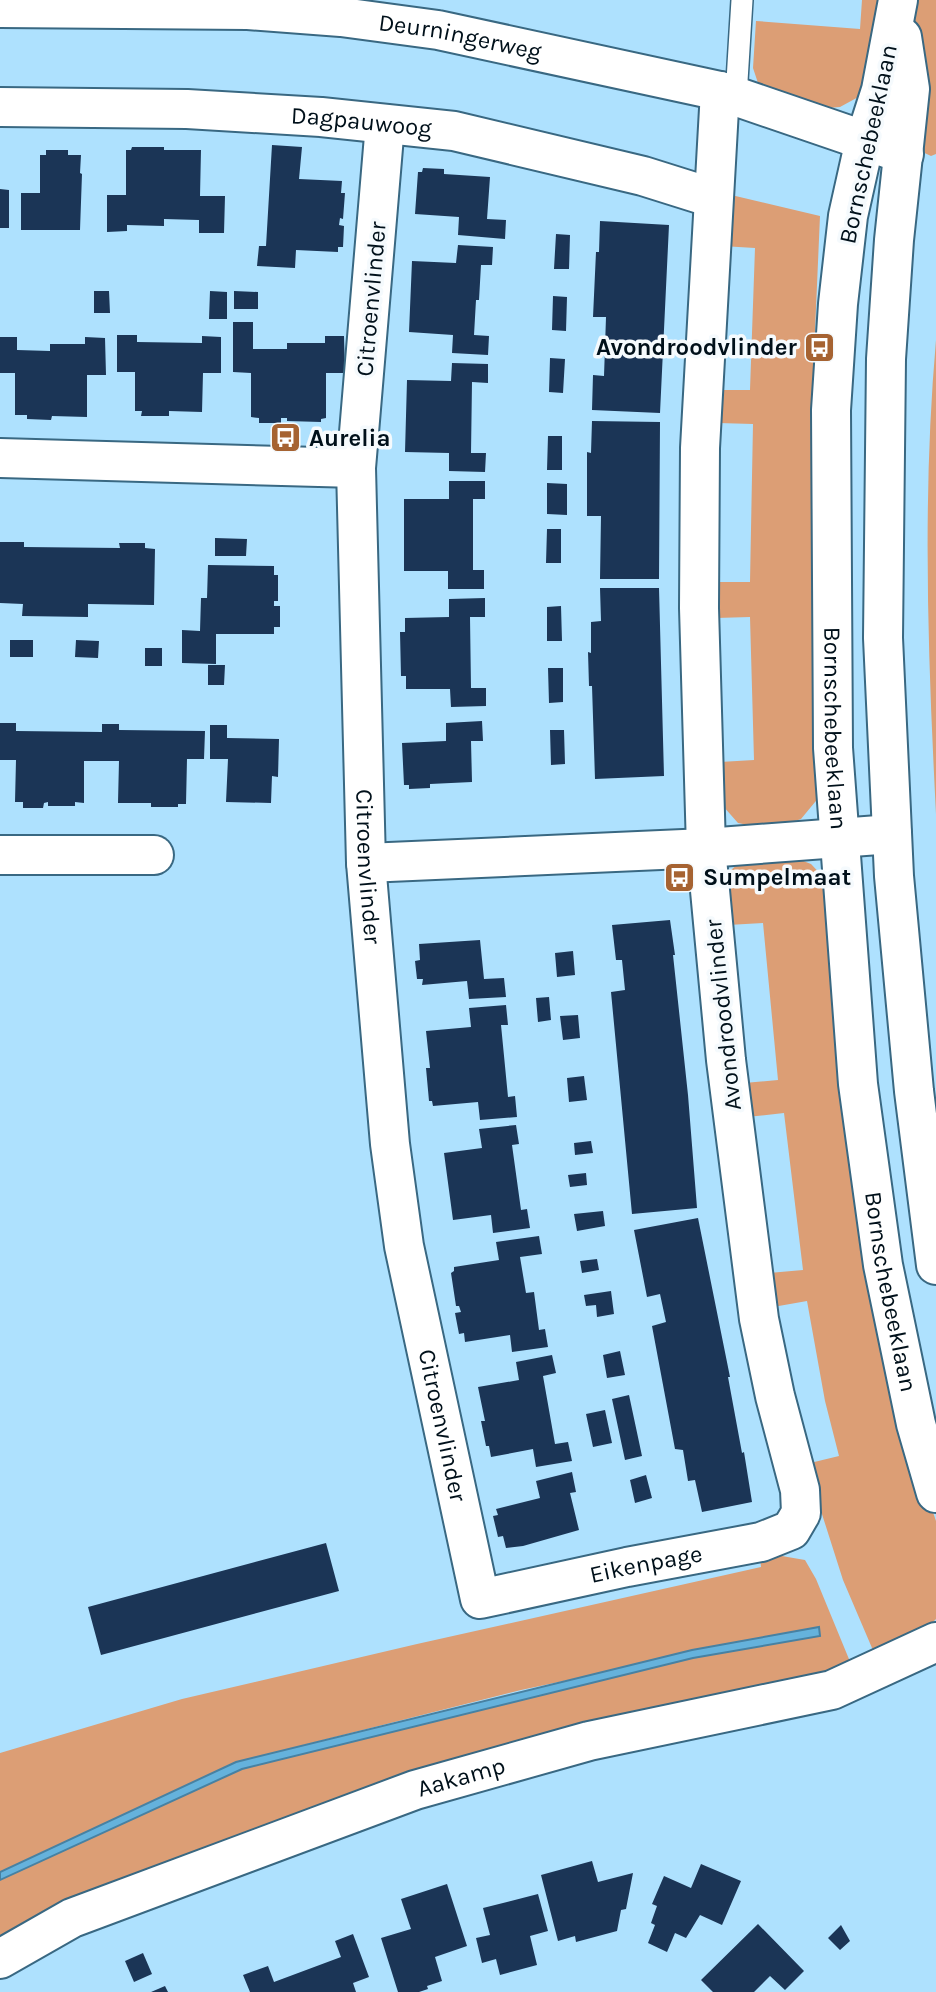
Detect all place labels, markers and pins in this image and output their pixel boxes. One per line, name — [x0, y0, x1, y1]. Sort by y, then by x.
bus stop icon: Avondroodvlinder — [803, 330, 837, 364]
place label: Avondroodvlinder — [596, 333, 798, 361]
bus stop icon: Aurelia — [269, 421, 303, 455]
place label: Aurelia — [309, 424, 390, 452]
bus stop icon: Sumpelmaat — [663, 860, 697, 894]
place label: Sumpelmaat — [703, 863, 851, 891]

